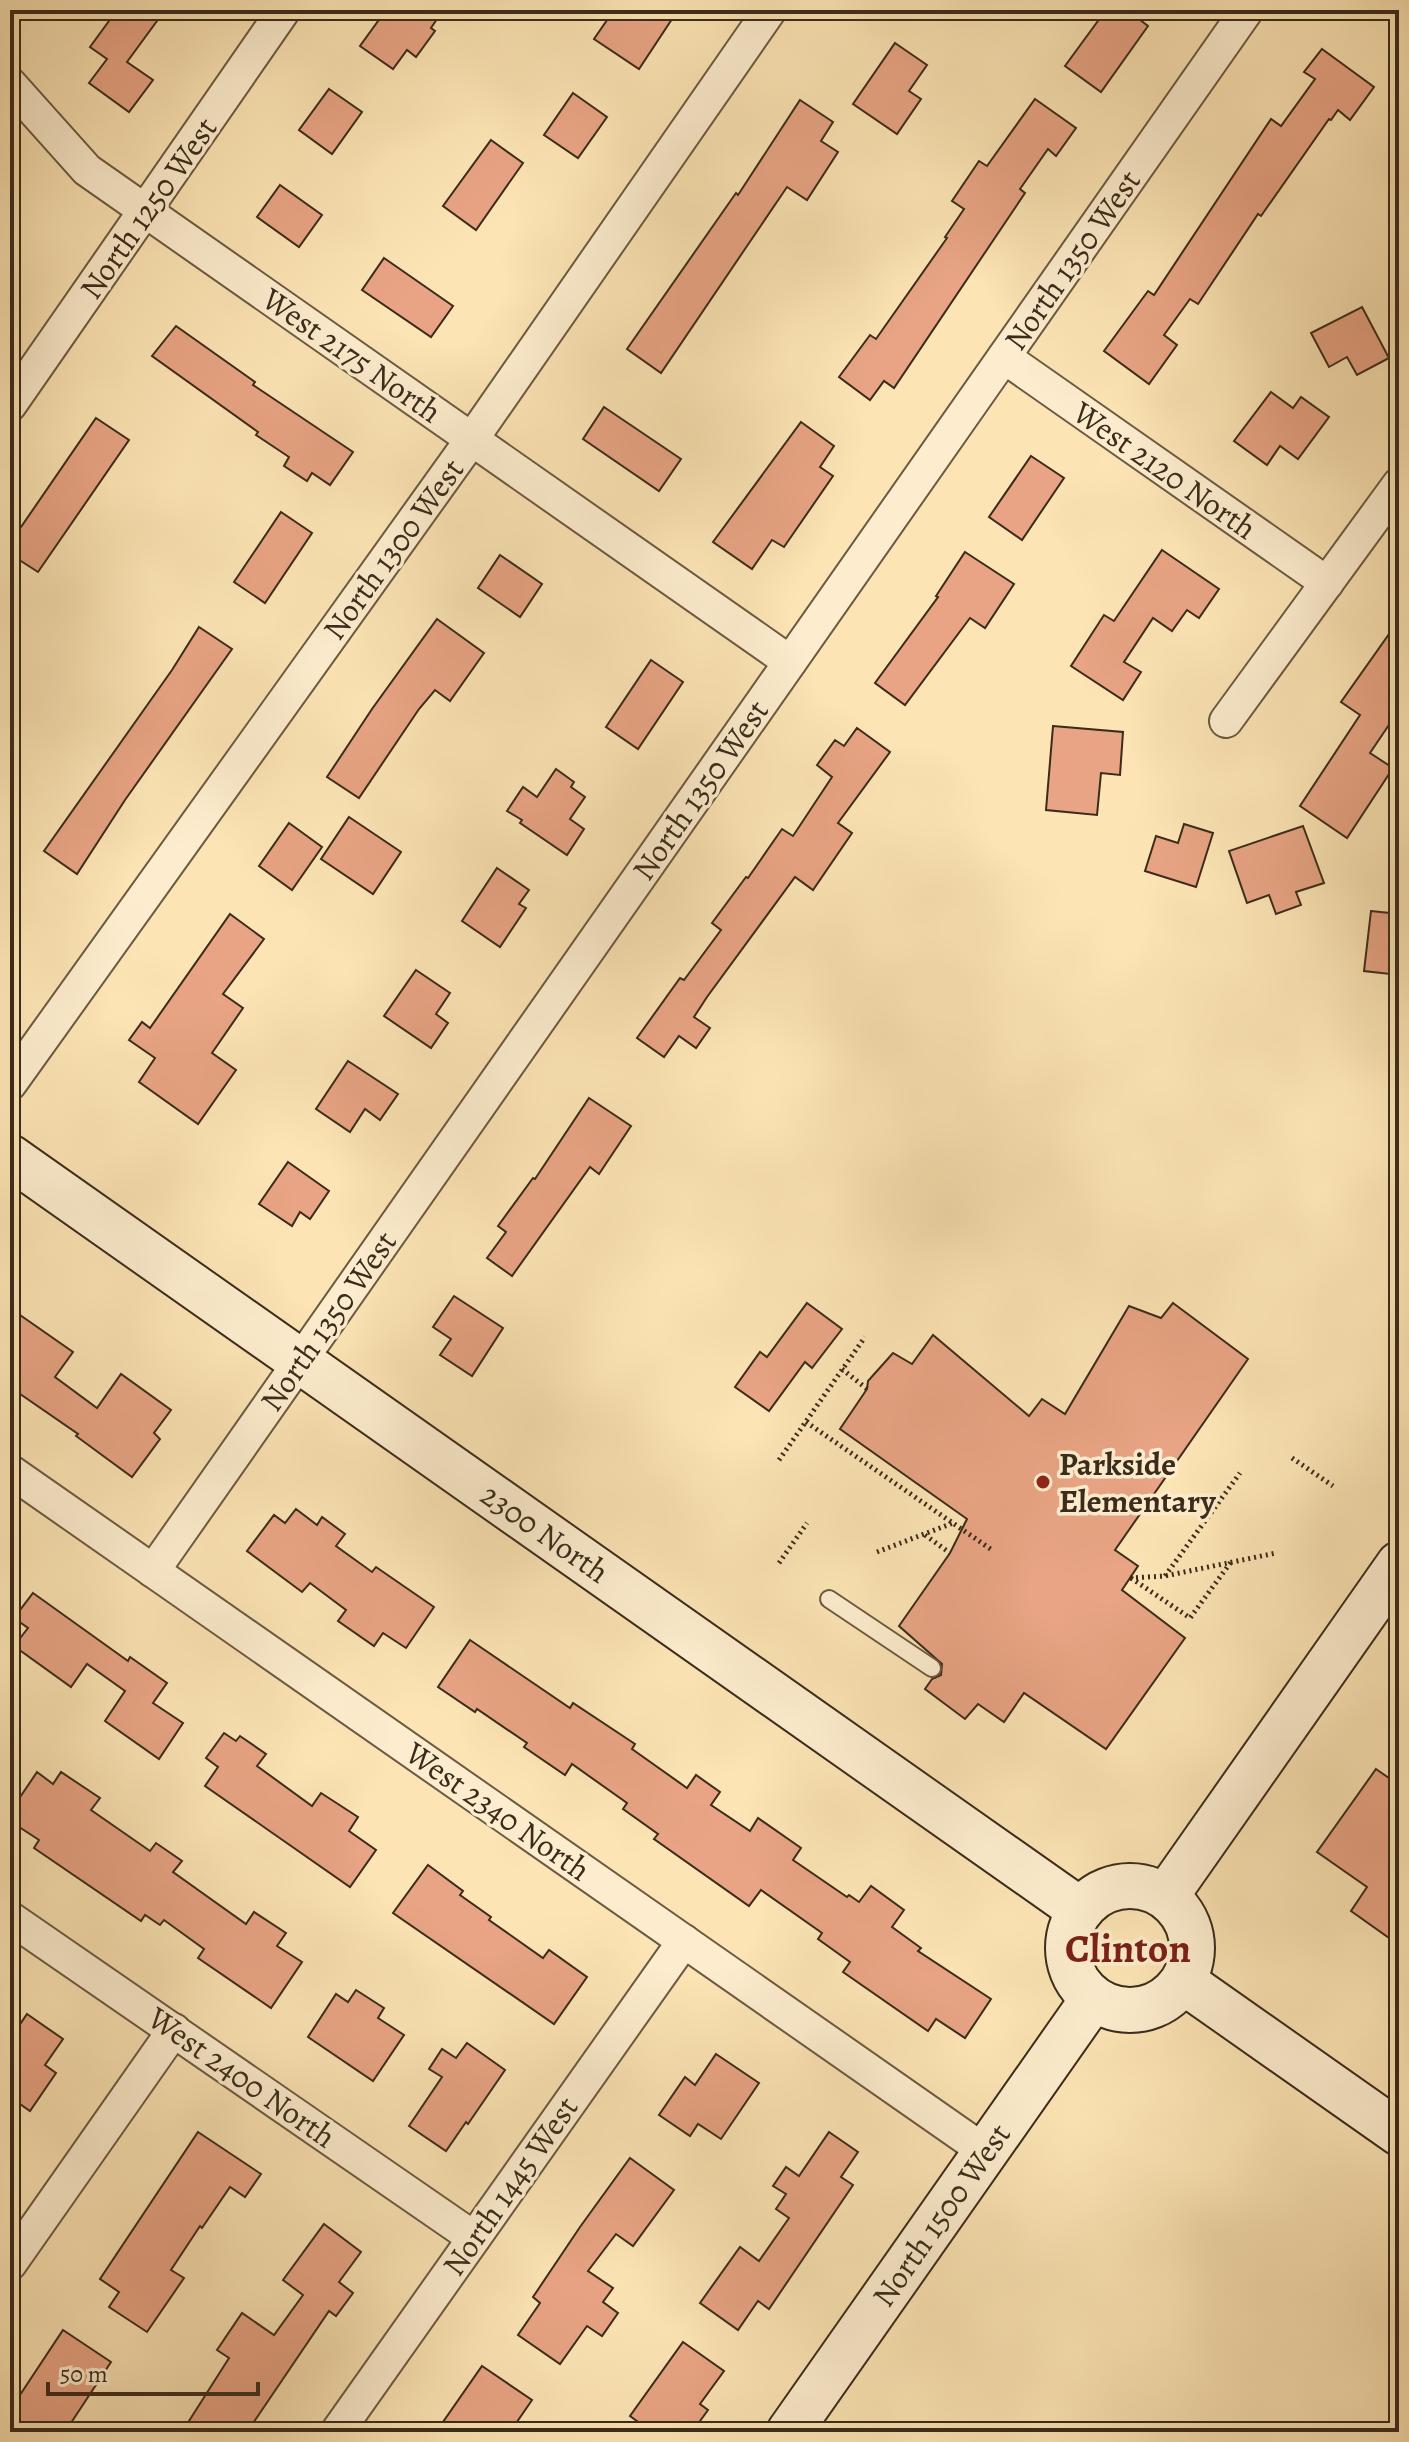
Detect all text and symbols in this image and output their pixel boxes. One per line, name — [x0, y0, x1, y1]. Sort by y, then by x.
street label: North 1250 West — [69, 108, 227, 308]
street label: North 1350 West — [993, 161, 1151, 359]
street label: West 2175 North — [253, 276, 450, 433]
street label: West 2120 North — [1064, 390, 1265, 550]
street label: North 1300 West — [312, 449, 474, 649]
street label: North 1350 West — [621, 691, 779, 889]
street label: North 1350 West — [249, 1222, 407, 1420]
place label: Parkside Elementary — [1059, 1442, 1217, 1523]
street label: 2300 North — [472, 1473, 618, 1593]
marker: Parkside Elementary — [1034, 1473, 1052, 1491]
street label: West 2340 North — [396, 1730, 599, 1891]
district label: Clinton — [1065, 1921, 1191, 1976]
street label: West 2400 North — [139, 1995, 345, 2158]
street label: North 1445 West — [432, 2087, 588, 2285]
street label: North 1500 West — [861, 2114, 1021, 2316]
scale bar — [48, 2346, 258, 2396]
text: 50 m — [60, 2358, 108, 2390]

